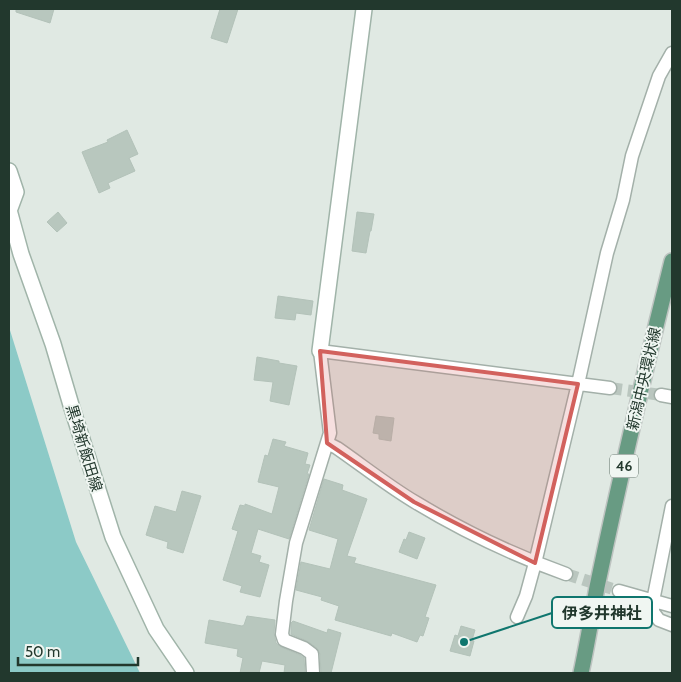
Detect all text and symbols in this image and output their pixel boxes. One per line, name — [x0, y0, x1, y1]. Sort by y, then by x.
street label: 新潟中央環状線 — [623, 326, 665, 432]
street label: 黒埼新飯田線 — [62, 402, 106, 494]
road number: 46 — [610, 454, 638, 478]
callout: 伊多井神社 — [552, 597, 652, 628]
text: 伊多井神社 — [561, 604, 642, 623]
scale bar — [18, 634, 138, 666]
text: 50 m — [25, 643, 60, 661]

